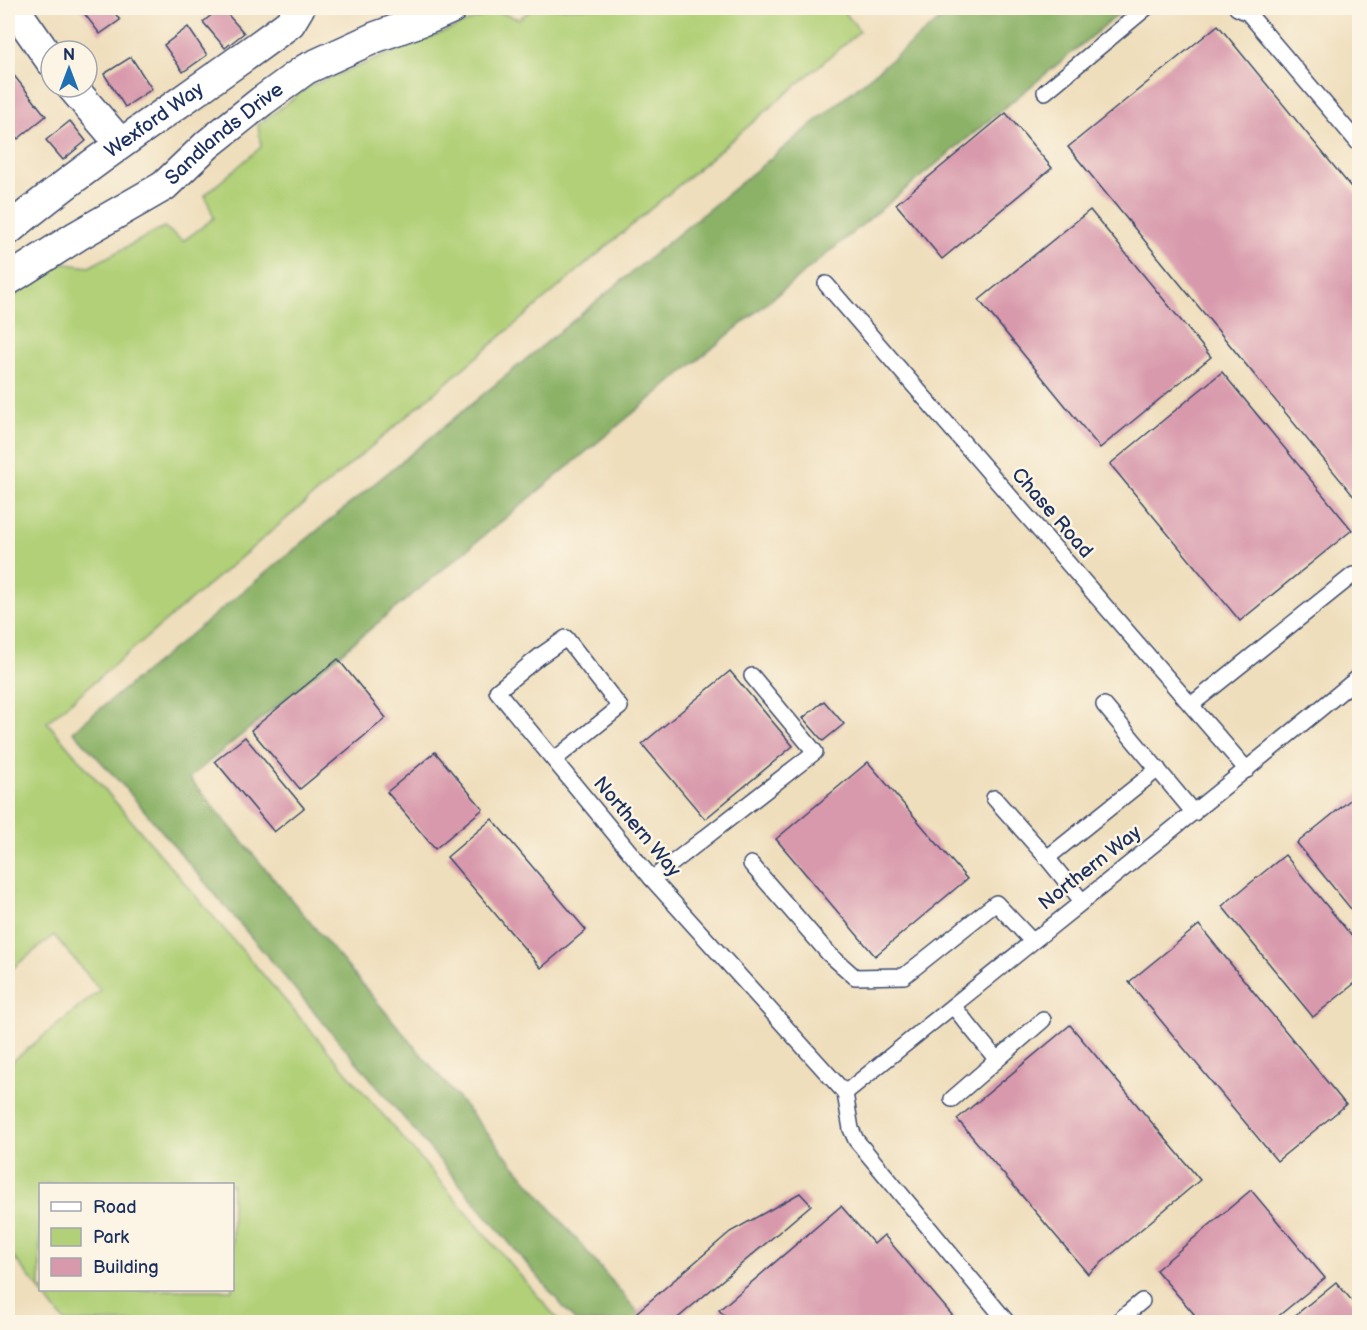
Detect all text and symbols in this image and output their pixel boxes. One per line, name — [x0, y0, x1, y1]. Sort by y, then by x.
north arrow — [39, 39, 99, 99]
text: N — [63, 46, 75, 65]
street label: Wexford Way — [100, 77, 208, 163]
street label: Sandlands Drive — [160, 77, 288, 190]
street label: Chase Road — [1006, 463, 1098, 563]
street label: Northern Way — [588, 772, 686, 882]
street label: Northern Way — [1034, 821, 1146, 915]
legend — [39, 1183, 234, 1291]
text: Road — [93, 1197, 137, 1218]
text: Park — [93, 1227, 129, 1248]
text: Building — [93, 1257, 159, 1278]

